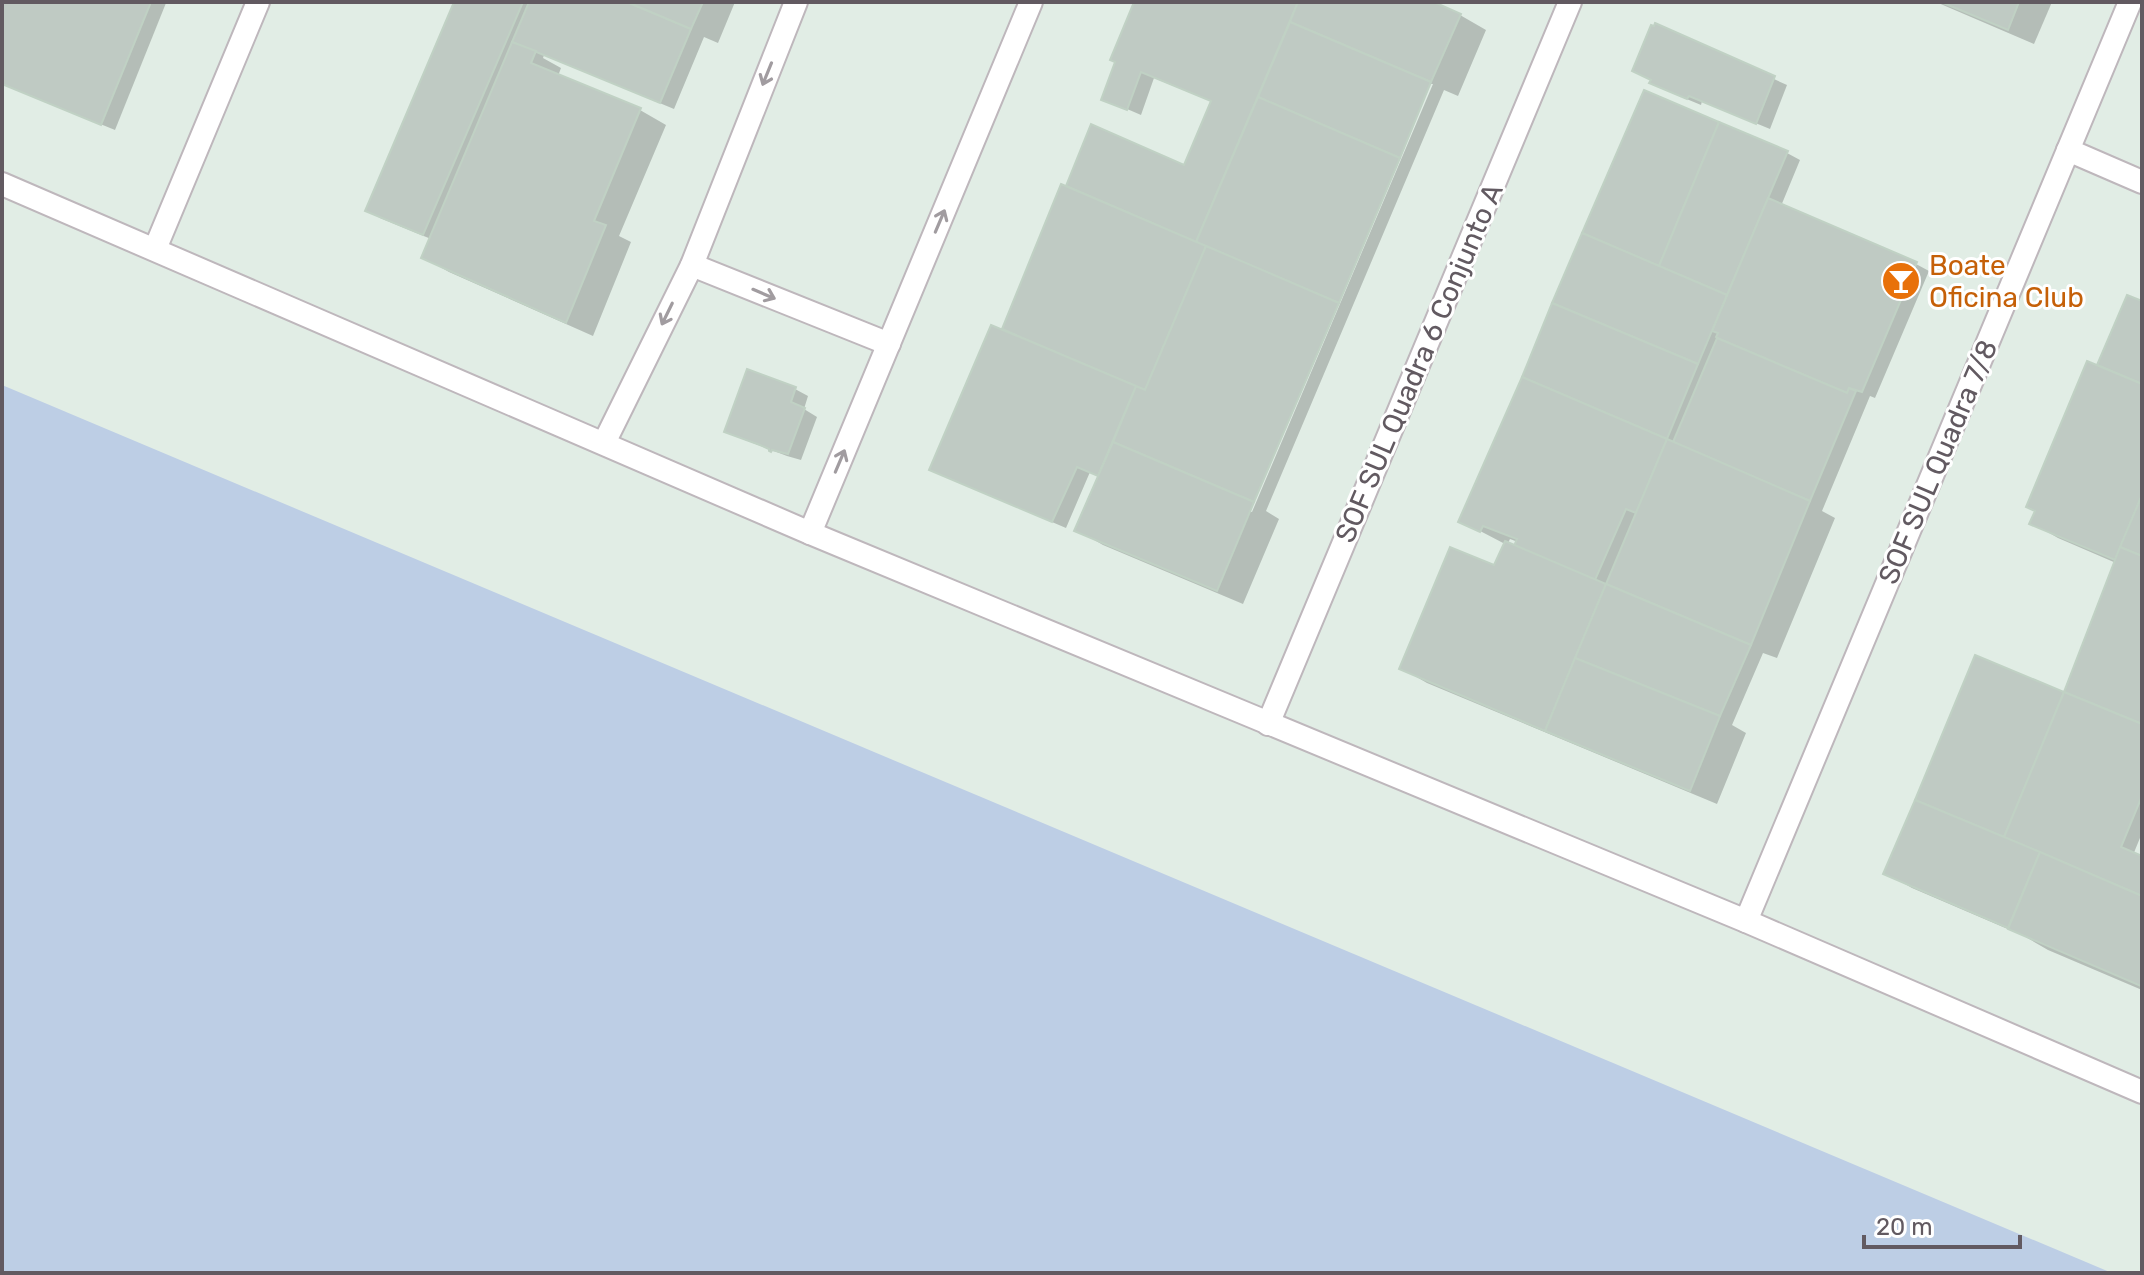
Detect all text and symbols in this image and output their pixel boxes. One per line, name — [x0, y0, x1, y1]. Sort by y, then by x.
one-way arrow — [759, 61, 774, 86]
street label: SOF SUL Quadra 6 Conjunto A — [1328, 178, 1510, 547]
one-way arrow — [933, 209, 948, 234]
place label: Boate Oficina Club — [1929, 249, 2084, 314]
bar icon: Boate Oficina Club — [1880, 260, 1922, 302]
one-way arrow — [751, 288, 776, 302]
one-way arrow — [659, 302, 675, 326]
street label: SOF SUL Quadra 7/8 — [1872, 335, 2004, 589]
one-way arrow — [834, 449, 848, 474]
scale bar — [1864, 1199, 2020, 1249]
text: 20 m — [1876, 1213, 1933, 1241]

